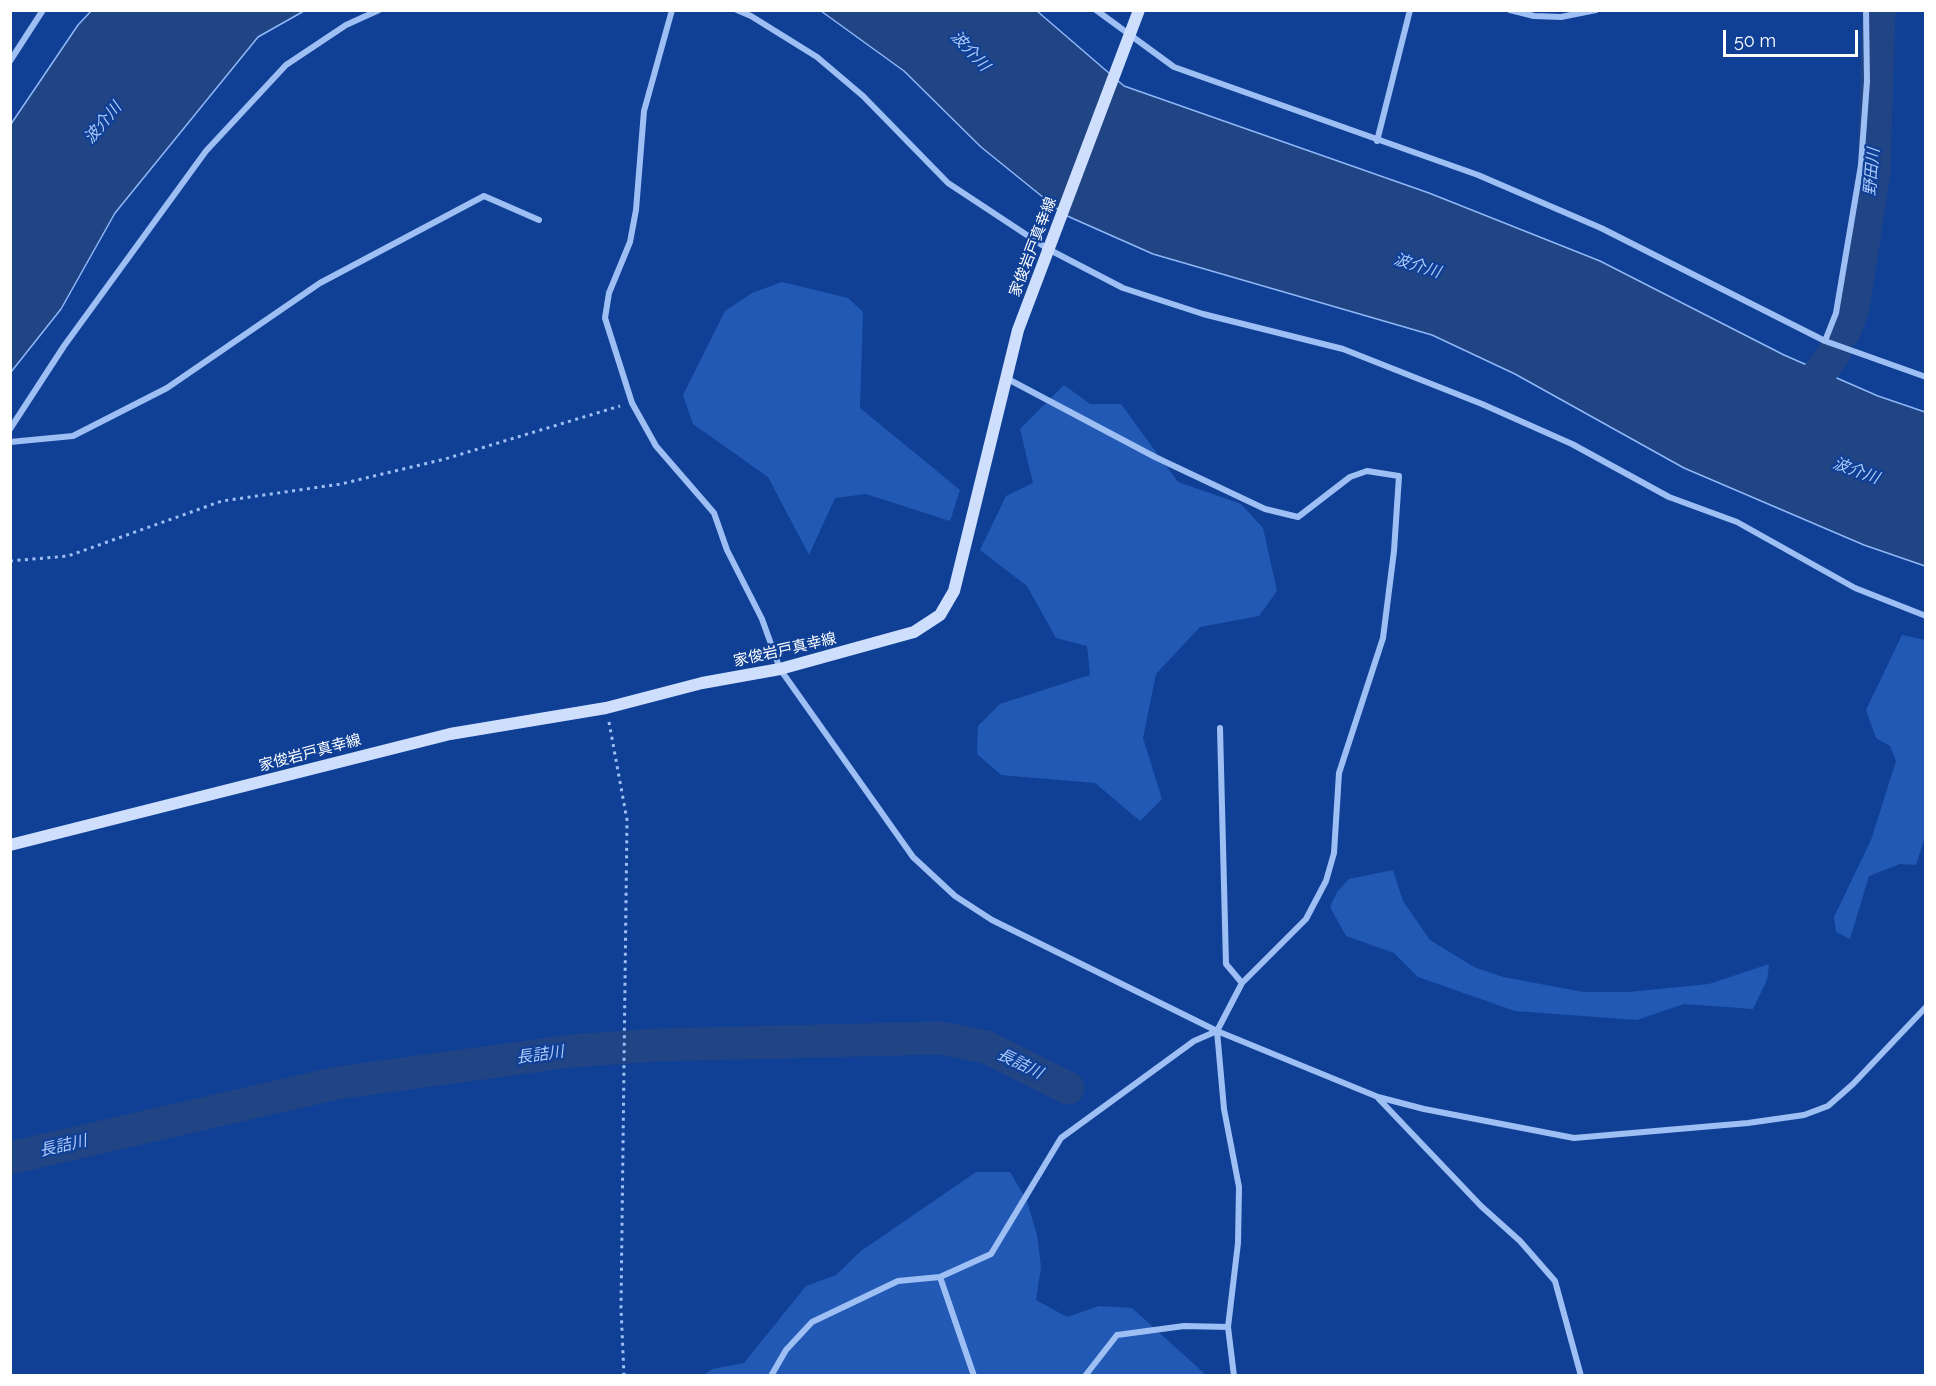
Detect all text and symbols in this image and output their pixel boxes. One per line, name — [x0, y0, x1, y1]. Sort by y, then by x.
scale bar — [1726, 18, 1861, 56]
water label: 波介川 — [947, 27, 993, 75]
text: 50 m — [1734, 30, 1776, 51]
water label: 波介川 — [80, 98, 126, 148]
water label: 野田川 — [1860, 147, 1884, 197]
street label: 家俊岩戸真幸線 — [1006, 195, 1060, 299]
water label: 波介川 — [1391, 250, 1443, 282]
water label: 波介川 — [1830, 454, 1882, 488]
street label: 家俊岩戸真幸線 — [732, 629, 838, 671]
street label: 家俊岩戸真幸線 — [257, 731, 363, 775]
water label: 長詰川 — [515, 1042, 565, 1068]
water label: 長詰川 — [994, 1045, 1046, 1083]
water label: 長詰川 — [37, 1131, 89, 1161]

